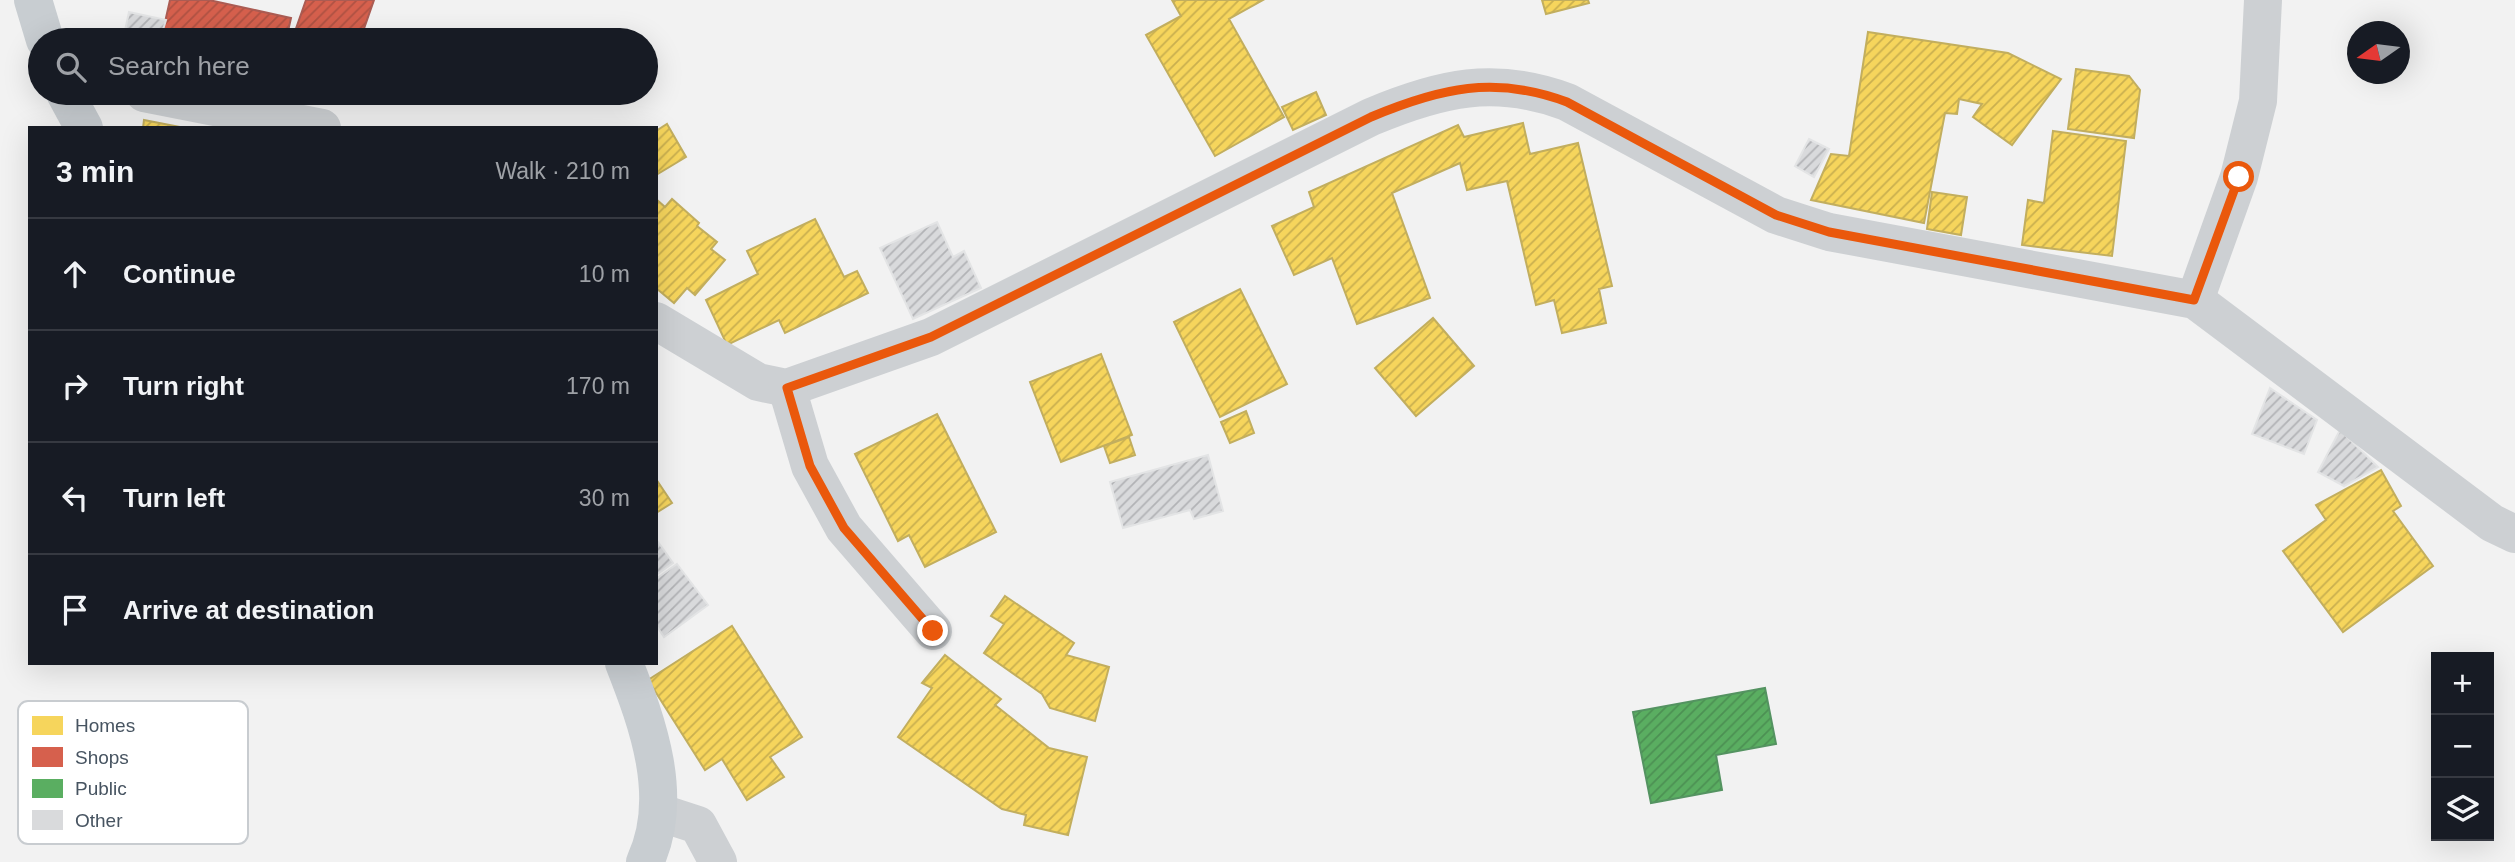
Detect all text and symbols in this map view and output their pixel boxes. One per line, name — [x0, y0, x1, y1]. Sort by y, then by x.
north arrow — [2347, 21, 2410, 84]
search box — [28, 28, 658, 105]
icon: search — [52, 48, 90, 86]
text: Search here — [108, 51, 250, 81]
text: 3 min — [56, 155, 134, 188]
text: Walk · 210 m — [495, 158, 630, 184]
route start — [2223, 161, 2254, 192]
icon: ahead — [56, 255, 94, 293]
text: Continue — [123, 259, 236, 289]
text: 10 m — [579, 261, 630, 287]
icon: right — [56, 367, 94, 405]
text: Turn right — [123, 371, 244, 401]
text: 170 m — [566, 373, 630, 399]
icon: left — [56, 479, 94, 517]
text: Turn left — [123, 483, 225, 513]
text: 30 m — [579, 485, 630, 511]
icon: arrive — [56, 591, 94, 629]
text: Arrive at destination — [123, 595, 374, 625]
route end — [917, 615, 948, 646]
map controls — [2431, 652, 2494, 841]
button: + — [2431, 652, 2494, 715]
legend — [18, 701, 248, 844]
text: Homes — [75, 715, 135, 736]
button: − — [2431, 715, 2494, 778]
text: Shops — [75, 747, 129, 768]
text: Public — [75, 778, 127, 799]
button: layers — [2431, 778, 2494, 841]
text: Other — [75, 810, 123, 831]

